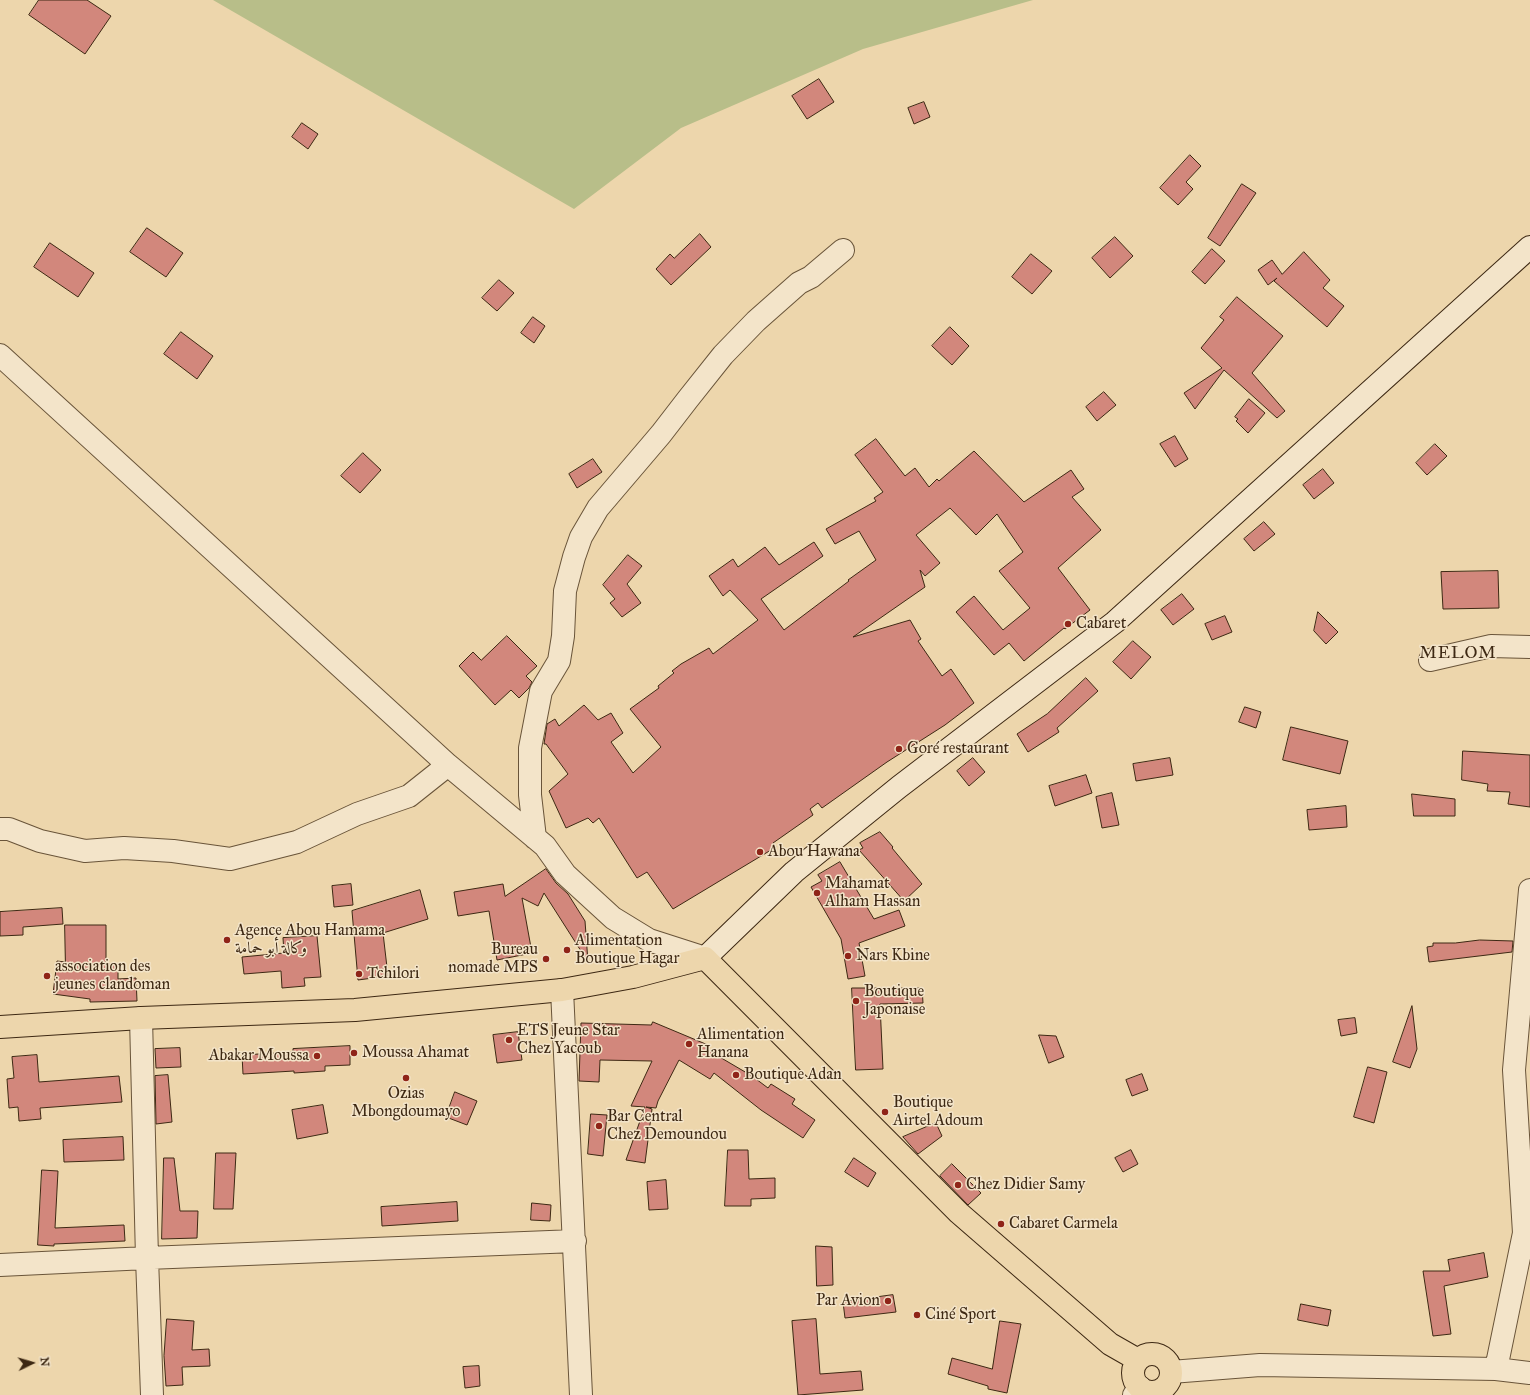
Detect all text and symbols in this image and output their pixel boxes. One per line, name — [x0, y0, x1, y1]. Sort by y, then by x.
place label: Cabaret — [1076, 614, 1126, 634]
marker: Cabaret — [1063, 619, 1073, 629]
district label: MELOM — [1419, 644, 1497, 664]
place label: Goré restaurant — [907, 739, 1009, 759]
marker: Goré restaurant — [894, 744, 904, 754]
place label: Abou Hawana — [768, 842, 860, 862]
marker: Abou Hawana — [755, 847, 765, 857]
place label: Mahamat Alham Hassan — [825, 874, 920, 912]
marker: Mahamat Alham Hassan — [812, 888, 822, 898]
place label: Agence Abou Hamama وكالة أبو حمامة — [235, 921, 385, 959]
place label: Alimentation Boutique Hagar — [575, 931, 679, 969]
marker: Agence Abou Hamama وكالة أبو حمامة — [222, 935, 232, 945]
place label: Bureau nomade MPS — [448, 940, 538, 978]
marker: Alimentation Boutique Hagar — [562, 945, 572, 955]
place label: Nars Kbine — [856, 946, 930, 966]
marker: Nars Kbine — [843, 951, 853, 961]
marker: Bureau nomade MPS — [541, 954, 551, 964]
place label: association des jeunes clandoman — [55, 957, 170, 995]
place label: Tchilori — [367, 964, 420, 984]
marker: Tchilori — [354, 969, 364, 979]
marker: association des jeunes clandoman — [42, 971, 52, 981]
place label: Boutique Japonaise — [864, 982, 925, 1020]
marker: Boutique Japonaise — [851, 996, 861, 1006]
place label: ETS Jeune Star Chez Yacoub — [517, 1021, 620, 1059]
place label: Alimentation Hanana — [697, 1025, 784, 1063]
marker: ETS Jeune Star Chez Yacoub — [504, 1035, 514, 1045]
marker: Alimentation Hanana — [684, 1039, 694, 1049]
place label: Moussa Ahamat — [362, 1043, 469, 1063]
place label: Abakar Moussa — [209, 1046, 309, 1066]
marker: Moussa Ahamat — [349, 1048, 359, 1058]
marker: Abakar Moussa — [312, 1051, 322, 1061]
place label: Boutique Adan — [744, 1065, 842, 1085]
marker: Boutique Adan — [731, 1070, 741, 1080]
marker: Ozias Mbongdoumayo — [401, 1073, 411, 1083]
place label: Ozias Mbongdoumayo — [352, 1084, 460, 1122]
place label: Boutique Airtel Adoum — [893, 1093, 983, 1131]
place label: Bar Central Chez Demoundou — [607, 1107, 727, 1145]
marker: Boutique Airtel Adoum — [880, 1107, 890, 1117]
marker: Bar Central Chez Demoundou — [594, 1121, 604, 1131]
place label: Chez Didier Samy — [966, 1175, 1085, 1195]
marker: Chez Didier Samy — [953, 1180, 963, 1190]
place label: Cabaret Carmela — [1009, 1214, 1118, 1234]
marker: Cabaret Carmela — [996, 1219, 1006, 1229]
place label: Par Avion — [816, 1291, 880, 1311]
marker: Par Avion — [883, 1296, 893, 1306]
place label: Ciné Sport — [925, 1305, 996, 1325]
marker: Ciné Sport — [912, 1310, 922, 1320]
north arrow — [12, 1343, 52, 1383]
text: N — [38, 1357, 51, 1367]

